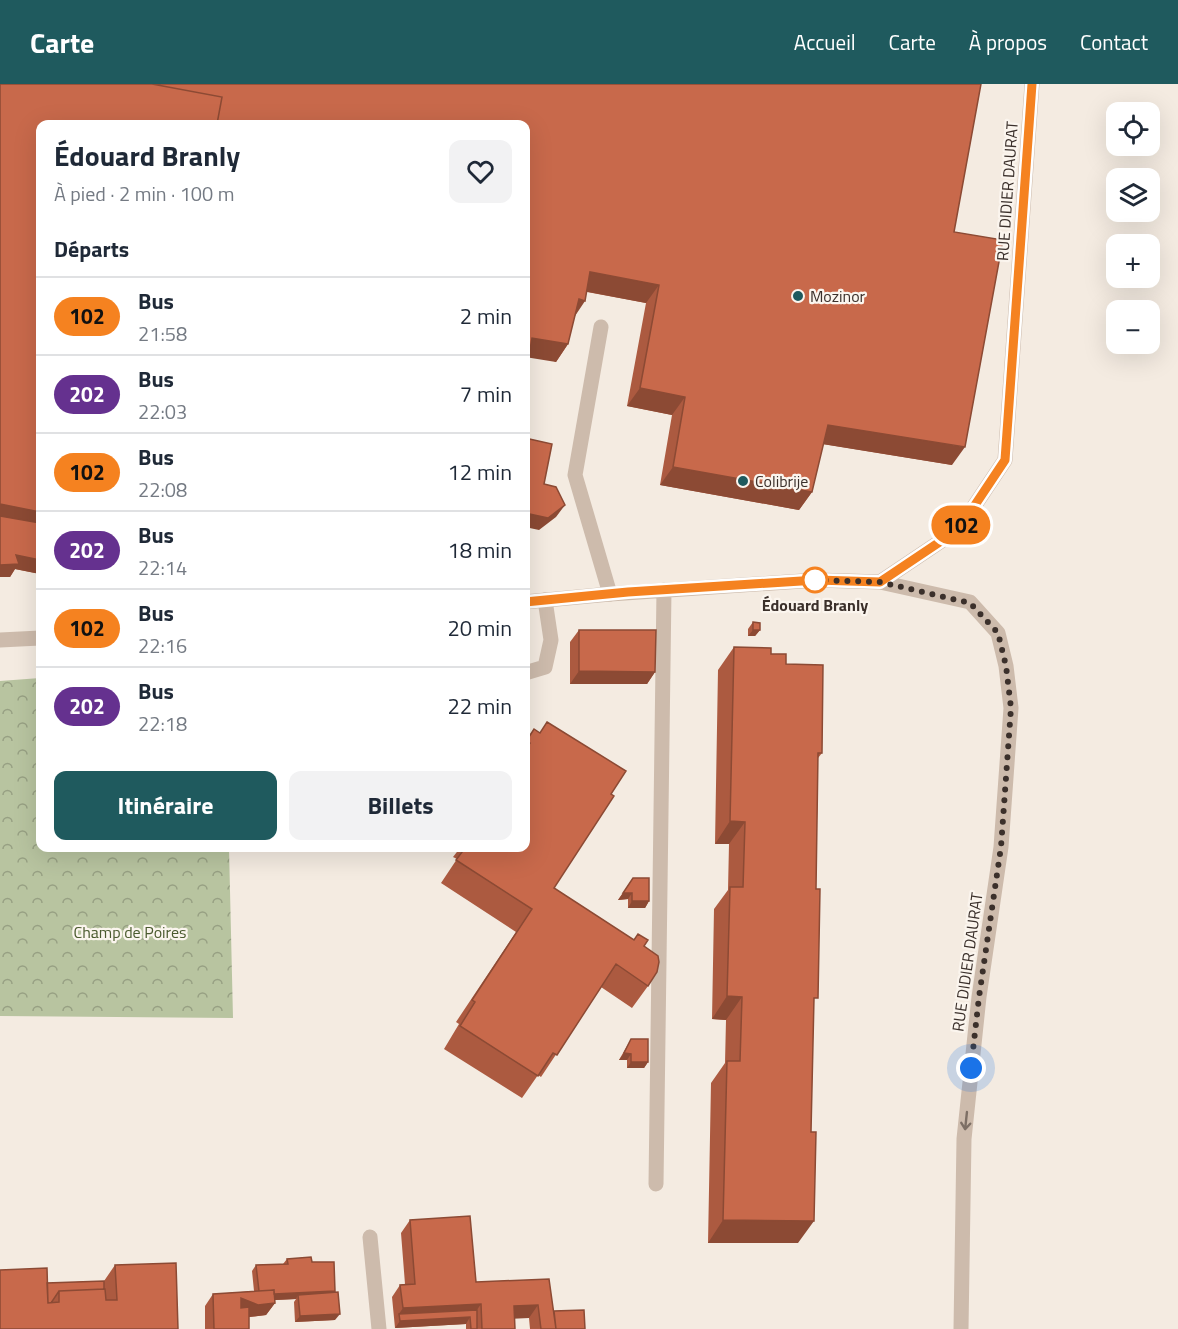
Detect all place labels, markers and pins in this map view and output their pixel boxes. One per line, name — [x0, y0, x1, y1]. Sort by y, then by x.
place label: Mozinor — [810, 284, 866, 308]
marker: Mozinor — [791, 289, 805, 303]
place label: Colibrije — [755, 469, 808, 493]
marker: Colibrije — [736, 474, 750, 488]
marker: Édouard Branly — [802, 567, 828, 593]
place label: Édouard Branly — [762, 593, 868, 617]

